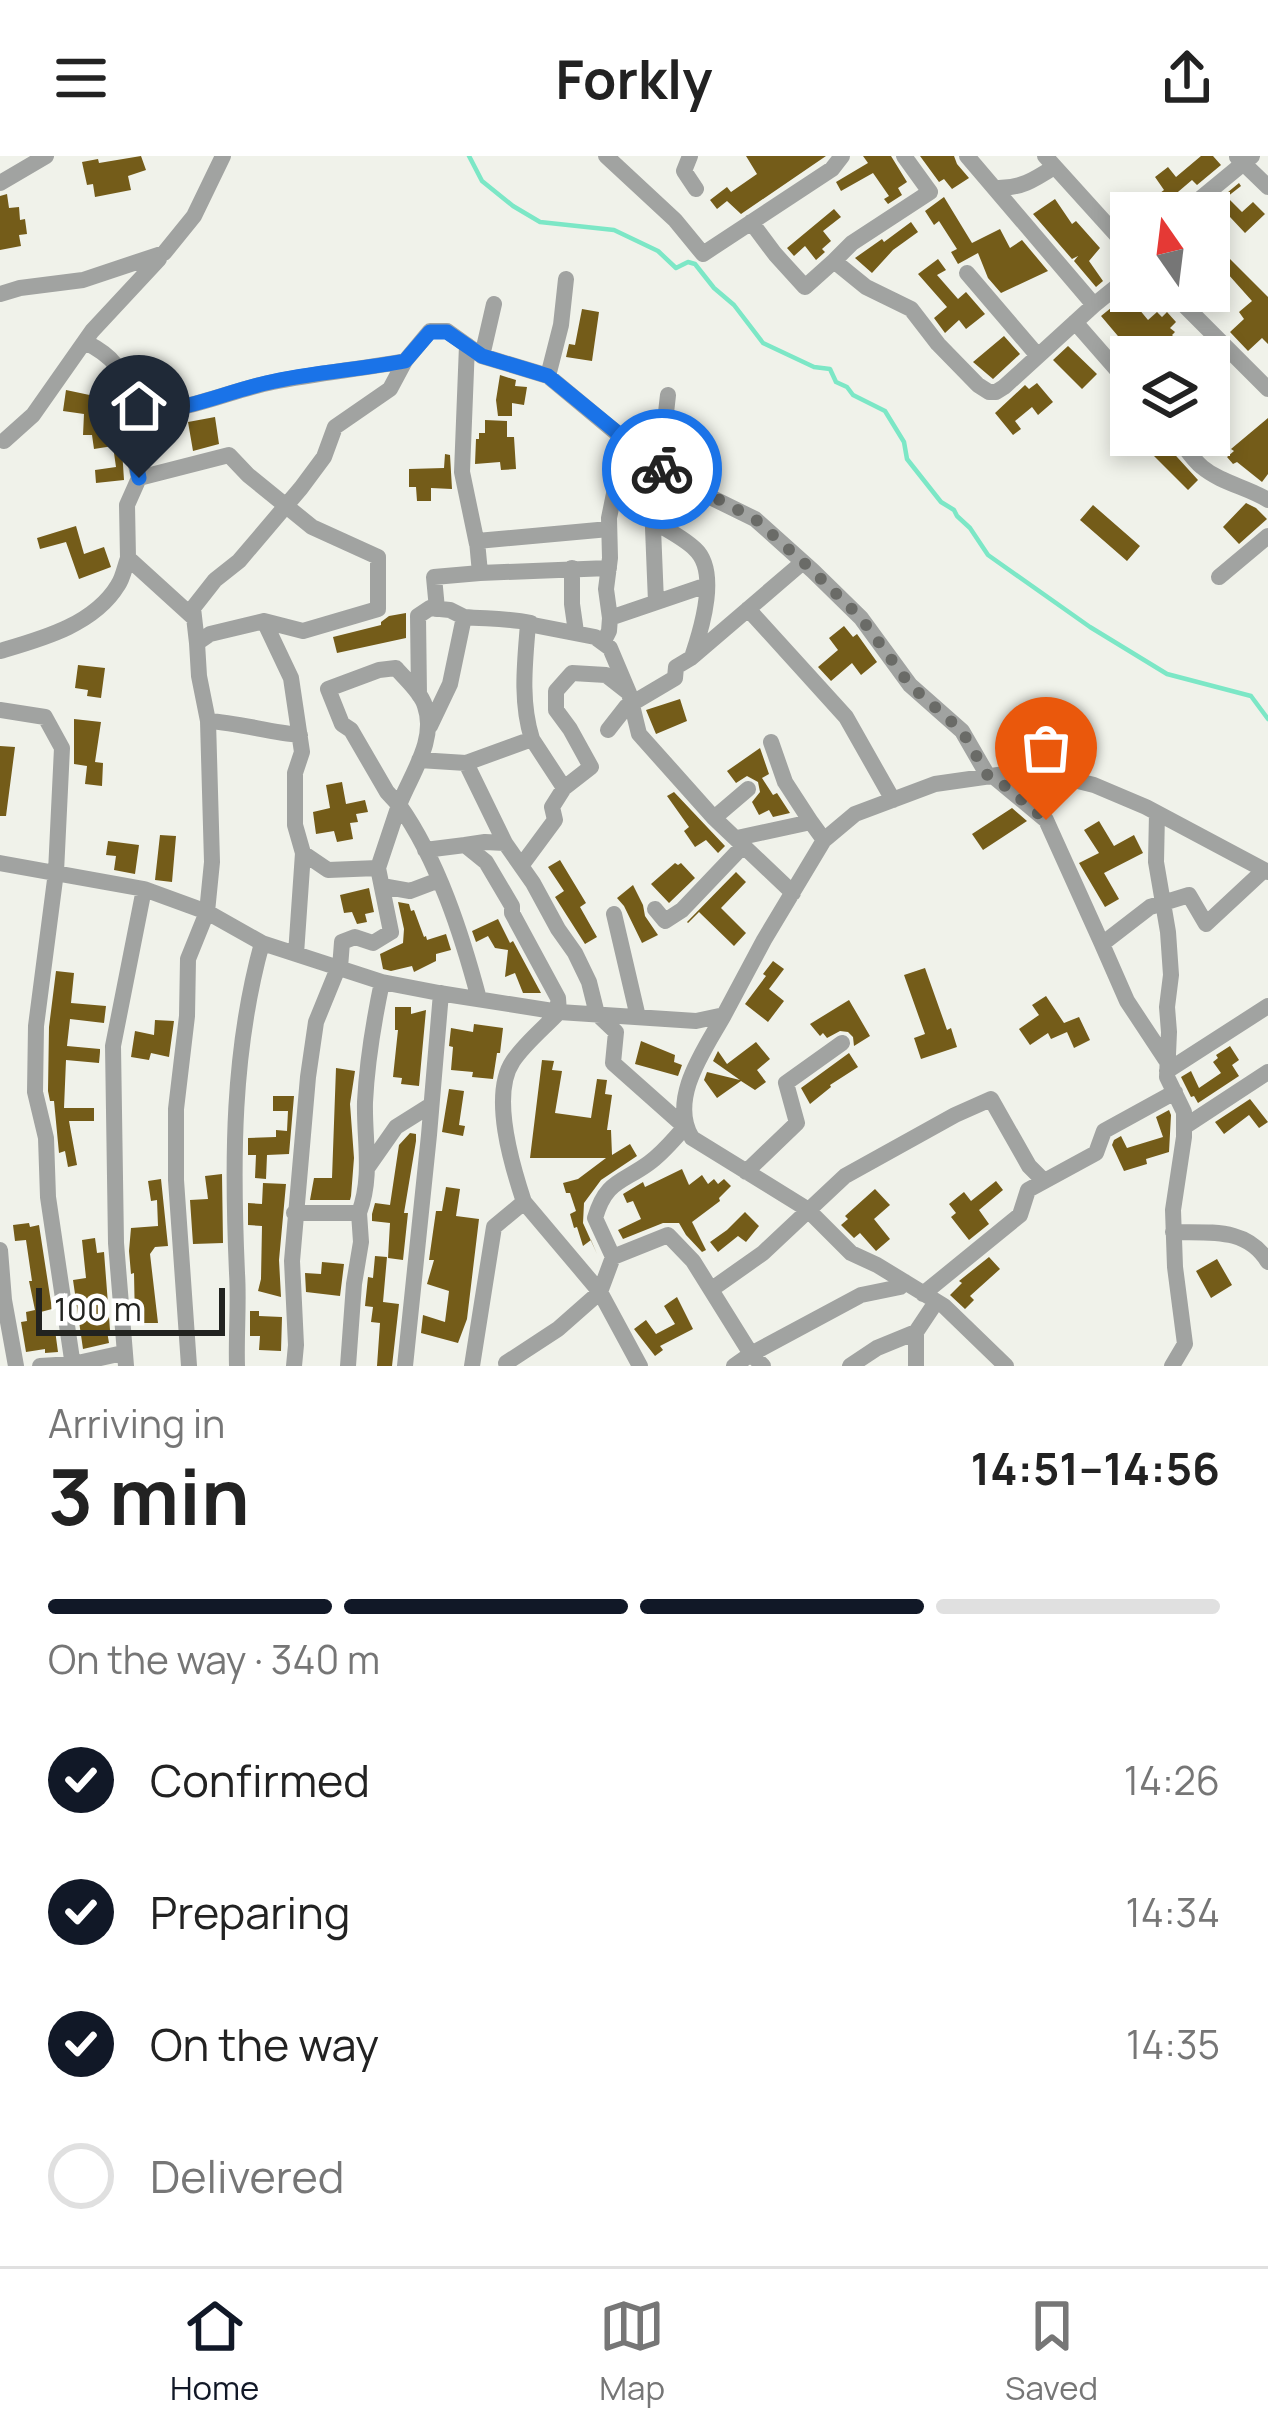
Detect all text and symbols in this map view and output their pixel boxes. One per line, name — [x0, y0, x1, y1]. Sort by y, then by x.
text: Forkly — [556, 41, 712, 115]
icon: menu — [48, 45, 114, 111]
icon: share — [1154, 45, 1220, 111]
north arrow — [1110, 192, 1230, 312]
map controls — [1110, 192, 1230, 456]
button: layers — [1110, 336, 1230, 456]
pin — [88, 355, 190, 478]
icon: home — [106, 373, 172, 439]
courier — [602, 409, 722, 529]
icon: bike — [629, 436, 695, 502]
pin — [995, 697, 1097, 820]
icon: bag — [1013, 715, 1079, 781]
scale bar — [36, 1282, 225, 1335]
text: 100 m — [54, 1286, 142, 1331]
text: Arriving in — [48, 1396, 225, 1450]
text: 14:51–14:56 — [970, 1437, 1220, 1499]
text: 3 min — [48, 1442, 250, 1548]
text: On the way · 340 m — [48, 1632, 380, 1686]
icon: check — [48, 1747, 114, 1813]
text: Confirmed — [150, 1749, 370, 1811]
text: 14:26 — [1124, 1753, 1220, 1807]
icon: check — [48, 1879, 114, 1945]
text: Preparing — [150, 1881, 350, 1943]
text: 14:34 — [1126, 1885, 1220, 1939]
icon: check — [48, 2011, 114, 2077]
text: On the way — [150, 2013, 379, 2075]
text: 14:35 — [1126, 2017, 1220, 2071]
text: Delivered — [150, 2145, 345, 2207]
tab: Home — [170, 2293, 259, 2410]
tab: Map — [599, 2293, 665, 2410]
tab: Saved — [1005, 2293, 1098, 2410]

